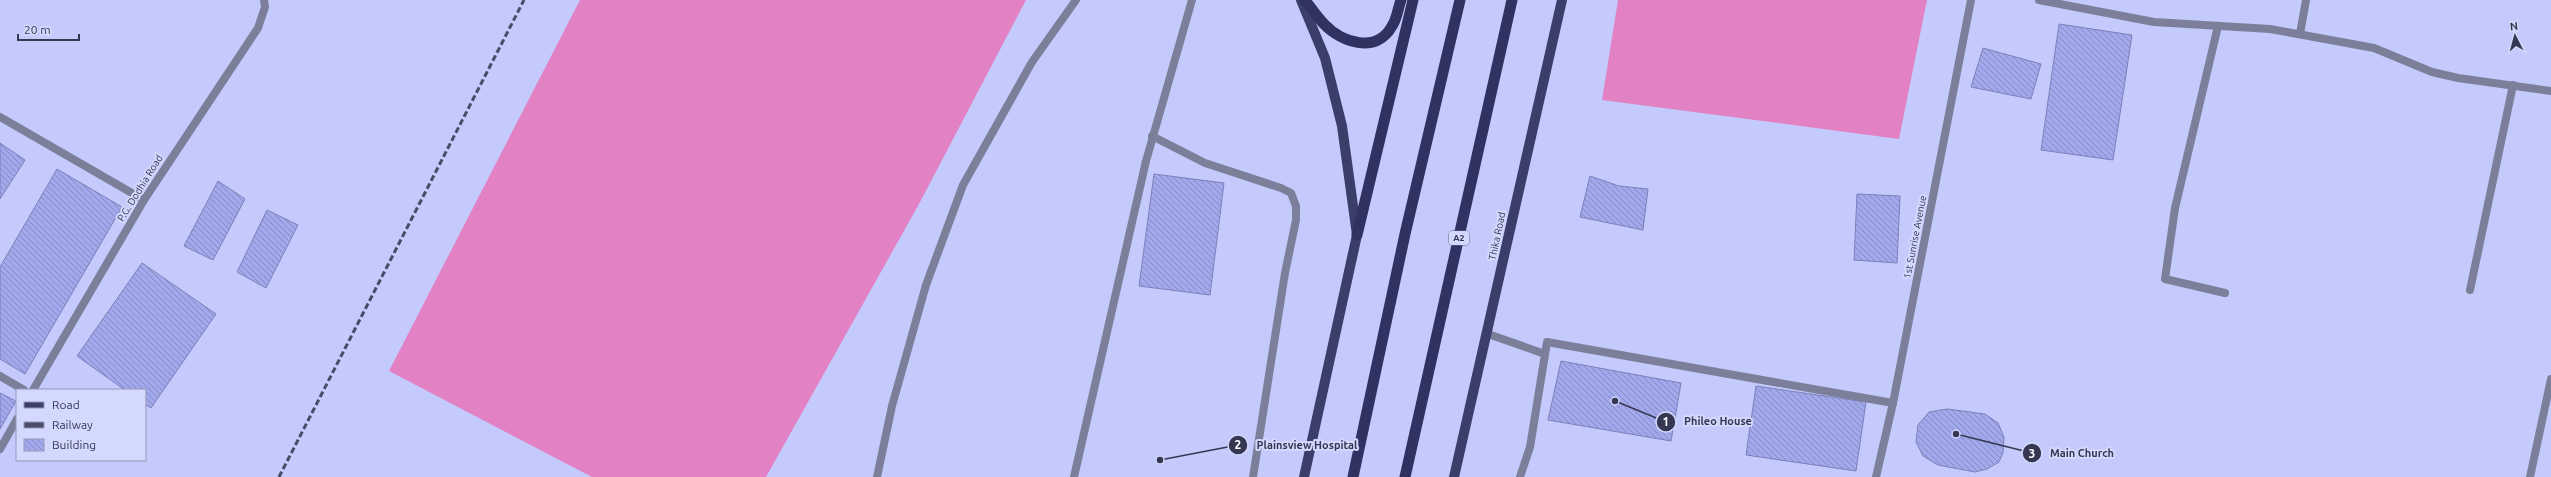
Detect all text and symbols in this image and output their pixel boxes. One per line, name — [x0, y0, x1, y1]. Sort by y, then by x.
scale bar — [18, 16, 79, 42]
north arrow — [2495, 16, 2535, 56]
text: N — [2509, 20, 2519, 32]
text: 20 m — [24, 23, 51, 36]
street label: P.G. Dodhia Road — [115, 153, 165, 223]
street label: 1st Sunrise Avenue — [1901, 194, 1929, 280]
street label: Thika Road — [1487, 211, 1508, 261]
road number: A2 — [1449, 231, 1469, 245]
legend — [16, 389, 146, 461]
text: Road — [52, 398, 80, 411]
callout: Phileo House — [1656, 410, 1760, 433]
text: 1 — [1663, 415, 1669, 428]
text: Phileo House — [1684, 415, 1752, 427]
text: Railway — [52, 418, 93, 431]
callout: Plainsview Hospital — [1228, 433, 1365, 456]
text: Building — [52, 438, 96, 451]
text: 2 — [1235, 438, 1242, 451]
text: Plainsview Hospital — [1257, 439, 1358, 451]
callout: Main Church — [2022, 442, 2122, 465]
text: 3 — [2029, 447, 2035, 460]
text: Main Church — [2050, 447, 2114, 459]

